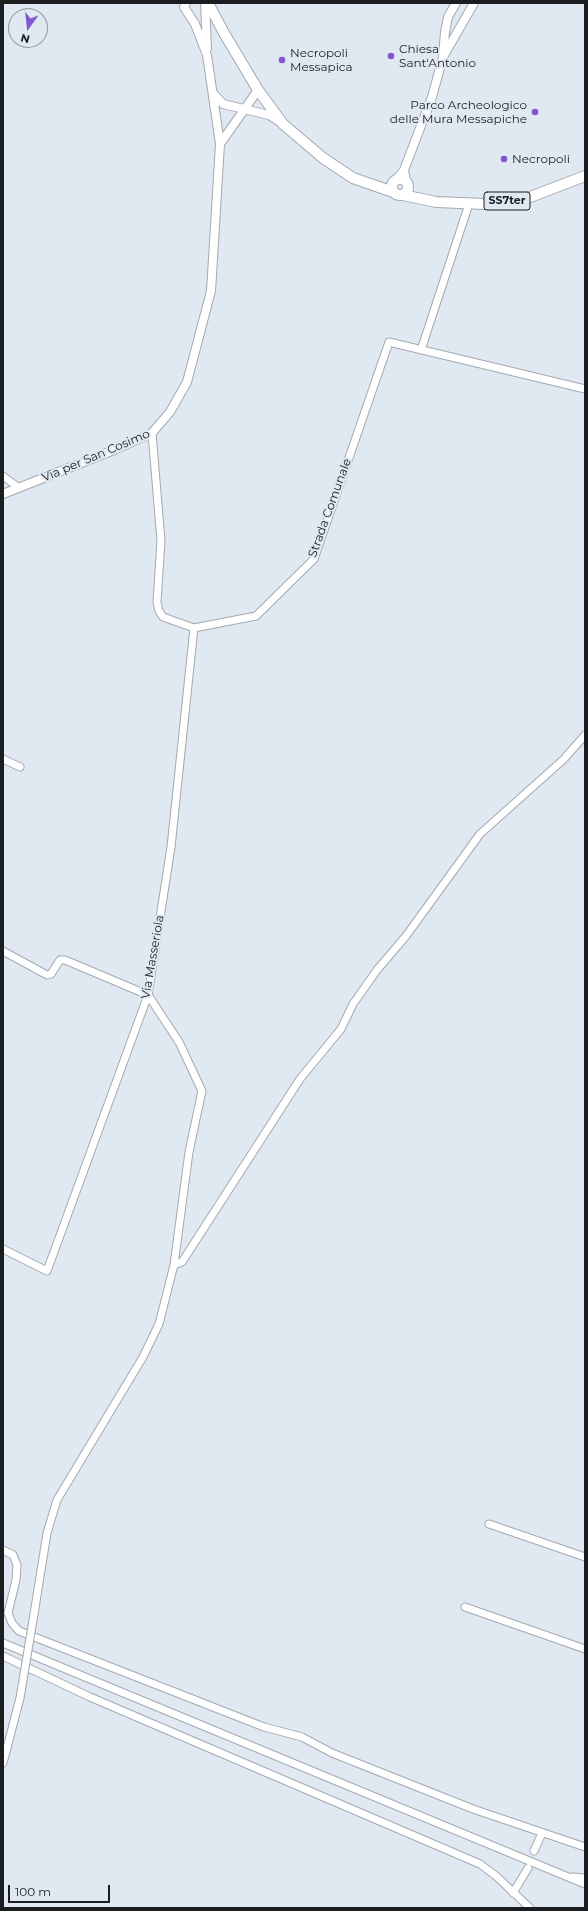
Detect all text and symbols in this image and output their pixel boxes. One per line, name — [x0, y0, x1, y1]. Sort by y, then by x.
north arrow — [8, 8, 48, 48]
text: N — [19, 31, 31, 47]
place label: Chiesa Sant'Antonio — [399, 42, 476, 70]
place label: Necropoli Messapica — [290, 46, 353, 74]
marker: Chiesa Sant'Antonio — [386, 51, 396, 61]
marker: Necropoli Messapica — [277, 55, 287, 65]
place label: Parco Archeologico delle Mura Messapiche — [390, 98, 527, 126]
marker: Parco Archeologico delle Mura Messapiche — [530, 107, 540, 117]
place label: Necropoli — [512, 152, 570, 166]
marker: Necropoli — [499, 154, 509, 164]
road number: SS7ter — [484, 192, 530, 210]
street label: Via per San Cosimo — [40, 427, 152, 485]
street label: Strada Comunale — [305, 457, 355, 559]
street label: Via Masseriola — [139, 914, 167, 1000]
scale bar — [10, 1877, 112, 1903]
text: 100 m — [15, 1884, 51, 1899]

